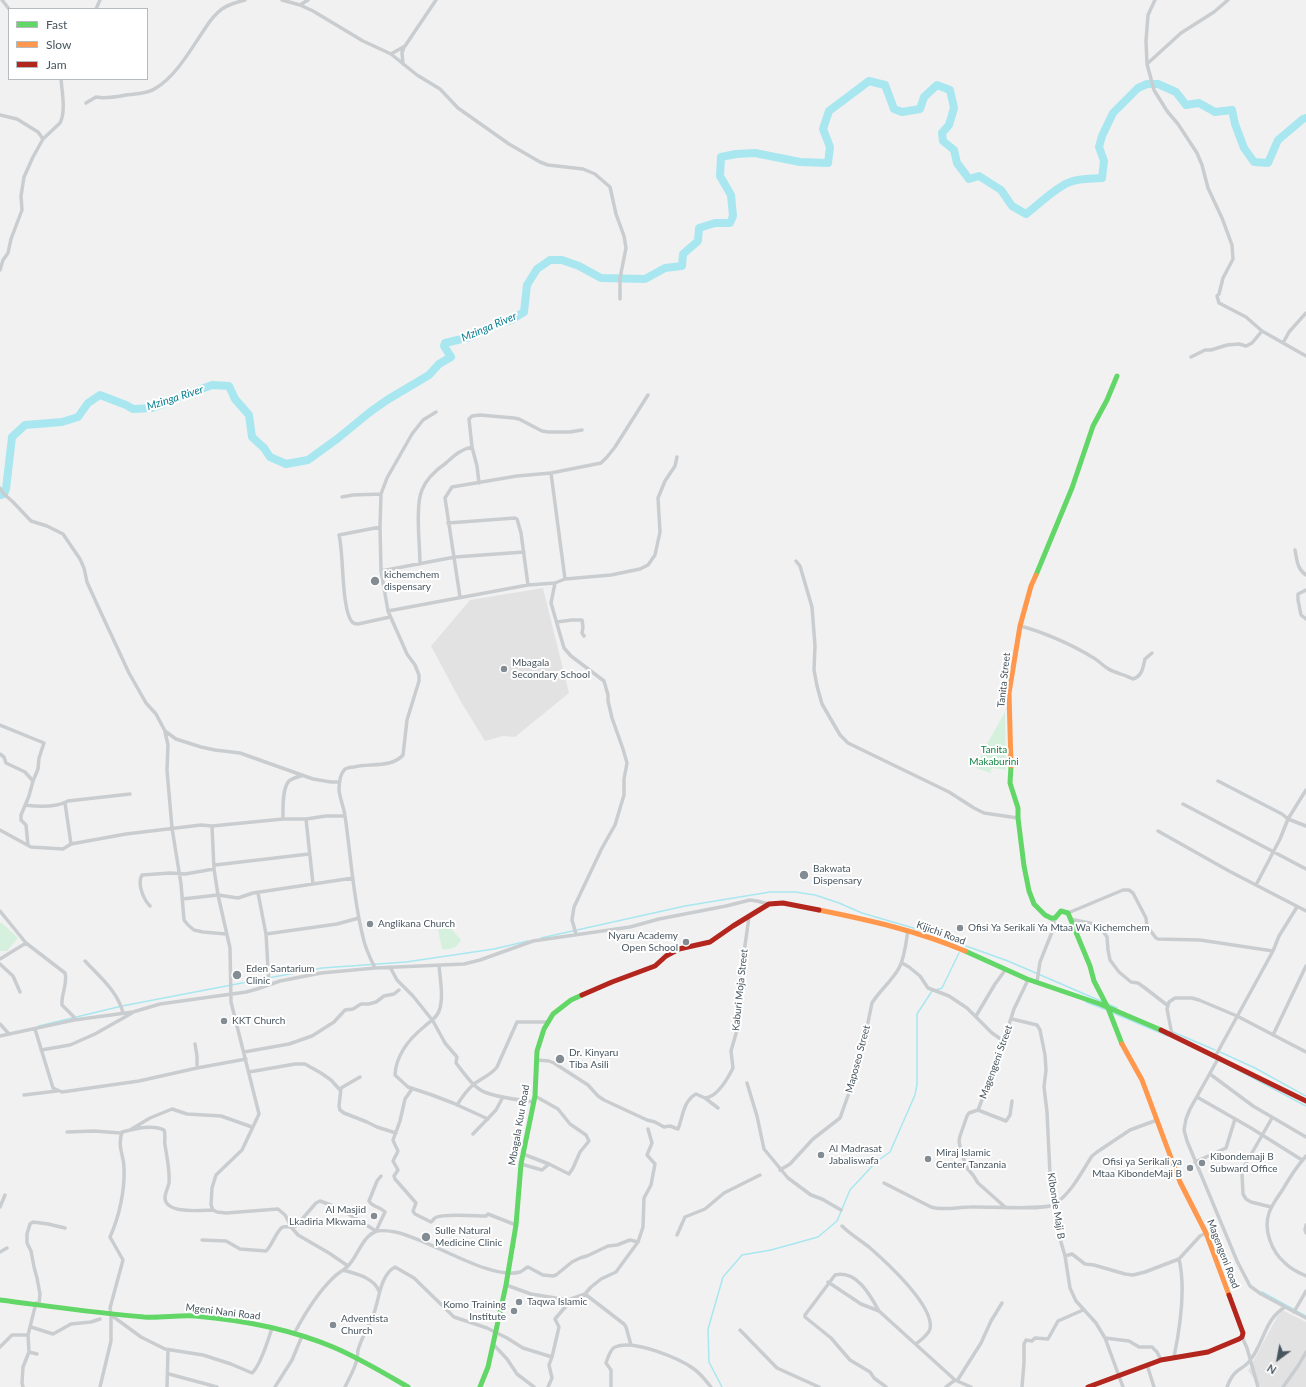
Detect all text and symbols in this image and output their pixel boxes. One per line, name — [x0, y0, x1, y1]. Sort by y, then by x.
legend — [8, 8, 148, 80]
text: Fast — [46, 17, 67, 32]
text: Slow — [46, 37, 71, 52]
text: Jam — [46, 57, 67, 72]
water label: Mzinga River — [459, 309, 519, 345]
water label: Mzinga River — [145, 383, 205, 413]
place label: kichemchem dispensary — [384, 569, 439, 592]
marker: kichemchem dispensary — [369, 575, 381, 587]
street label: Tanita Street — [995, 652, 1013, 708]
place label: Mbagala Secondary School — [512, 657, 590, 680]
marker: Mbagala Secondary School — [499, 664, 509, 674]
park label: Tanita Makaburini — [969, 744, 1019, 768]
place label: Bakwata Dispensary — [813, 863, 862, 886]
marker: Bakwata Dispensary — [798, 869, 810, 881]
place label: Anglikana Church — [378, 918, 455, 930]
marker: Anglikana Church — [365, 919, 375, 929]
street label: Kijichi Road — [915, 919, 967, 947]
place label: Ofisi Ya Serikali Ya Mtaa Wa Kichemchem — [968, 922, 1150, 934]
marker: Ofisi Ya Serikali Ya Mtaa Wa Kichemchem — [955, 923, 965, 933]
place label: Nyaru Academy Open School — [608, 930, 678, 954]
marker: Nyaru Academy Open School — [681, 937, 691, 947]
street label: Kaburi Moja Street — [730, 948, 750, 1032]
place label: Eden Santarium Clinic — [246, 963, 315, 986]
marker: Eden Santarium Clinic — [231, 969, 243, 981]
place label: KKT Church — [232, 1015, 285, 1027]
marker: KKT Church — [219, 1016, 229, 1026]
street label: Maposeo Street — [843, 1024, 873, 1094]
street label: Magengeni Street — [977, 1024, 1015, 1100]
place label: Dr. Kinyaru Tiba Asili — [569, 1047, 618, 1070]
marker: Dr. Kinyaru Tiba Asili — [554, 1053, 566, 1065]
street label: Mbagala Kuu Road — [506, 1084, 532, 1166]
place label: Al Madrasat Jabaliswafa — [829, 1143, 882, 1166]
place label: Miraj Islamic Center Tanzania — [936, 1147, 1006, 1170]
marker: Al Madrasat Jabaliswafa — [816, 1150, 826, 1160]
place label: Kibondemaji B Subward Office — [1210, 1151, 1278, 1174]
marker: Miraj Islamic Center Tanzania — [923, 1154, 933, 1164]
place label: Ofisi ya Serikali ya Mtaa KibondeMaji B — [1092, 1156, 1182, 1180]
marker: Kibondemaji B Subward Office — [1197, 1158, 1207, 1168]
marker: Ofisi ya Serikali ya Mtaa KibondeMaji B — [1185, 1163, 1195, 1173]
street label: Kibonde Maji B — [1045, 1172, 1067, 1240]
place label: Al Masjid Lkadiria Mkwama — [289, 1204, 366, 1228]
marker: Al Masjid Lkadiria Mkwama — [369, 1211, 379, 1221]
street label: Magengeni Road — [1204, 1218, 1242, 1290]
place label: Sulle Natural Medicine Clinic — [435, 1225, 502, 1248]
marker: Sulle Natural Medicine Clinic — [420, 1231, 432, 1243]
place label: Taqwa Islamic — [527, 1296, 587, 1308]
marker: Taqwa Islamic — [514, 1297, 524, 1307]
place label: Komo Training Institute — [443, 1299, 506, 1322]
street label: Mgeni Nani Road — [185, 1301, 261, 1323]
marker: Komo Training Institute — [509, 1306, 519, 1316]
place label: Adventista Church — [341, 1313, 388, 1336]
marker: Adventista Church — [328, 1320, 338, 1330]
north arrow — [1258, 1339, 1298, 1379]
text: N — [1264, 1362, 1278, 1377]

